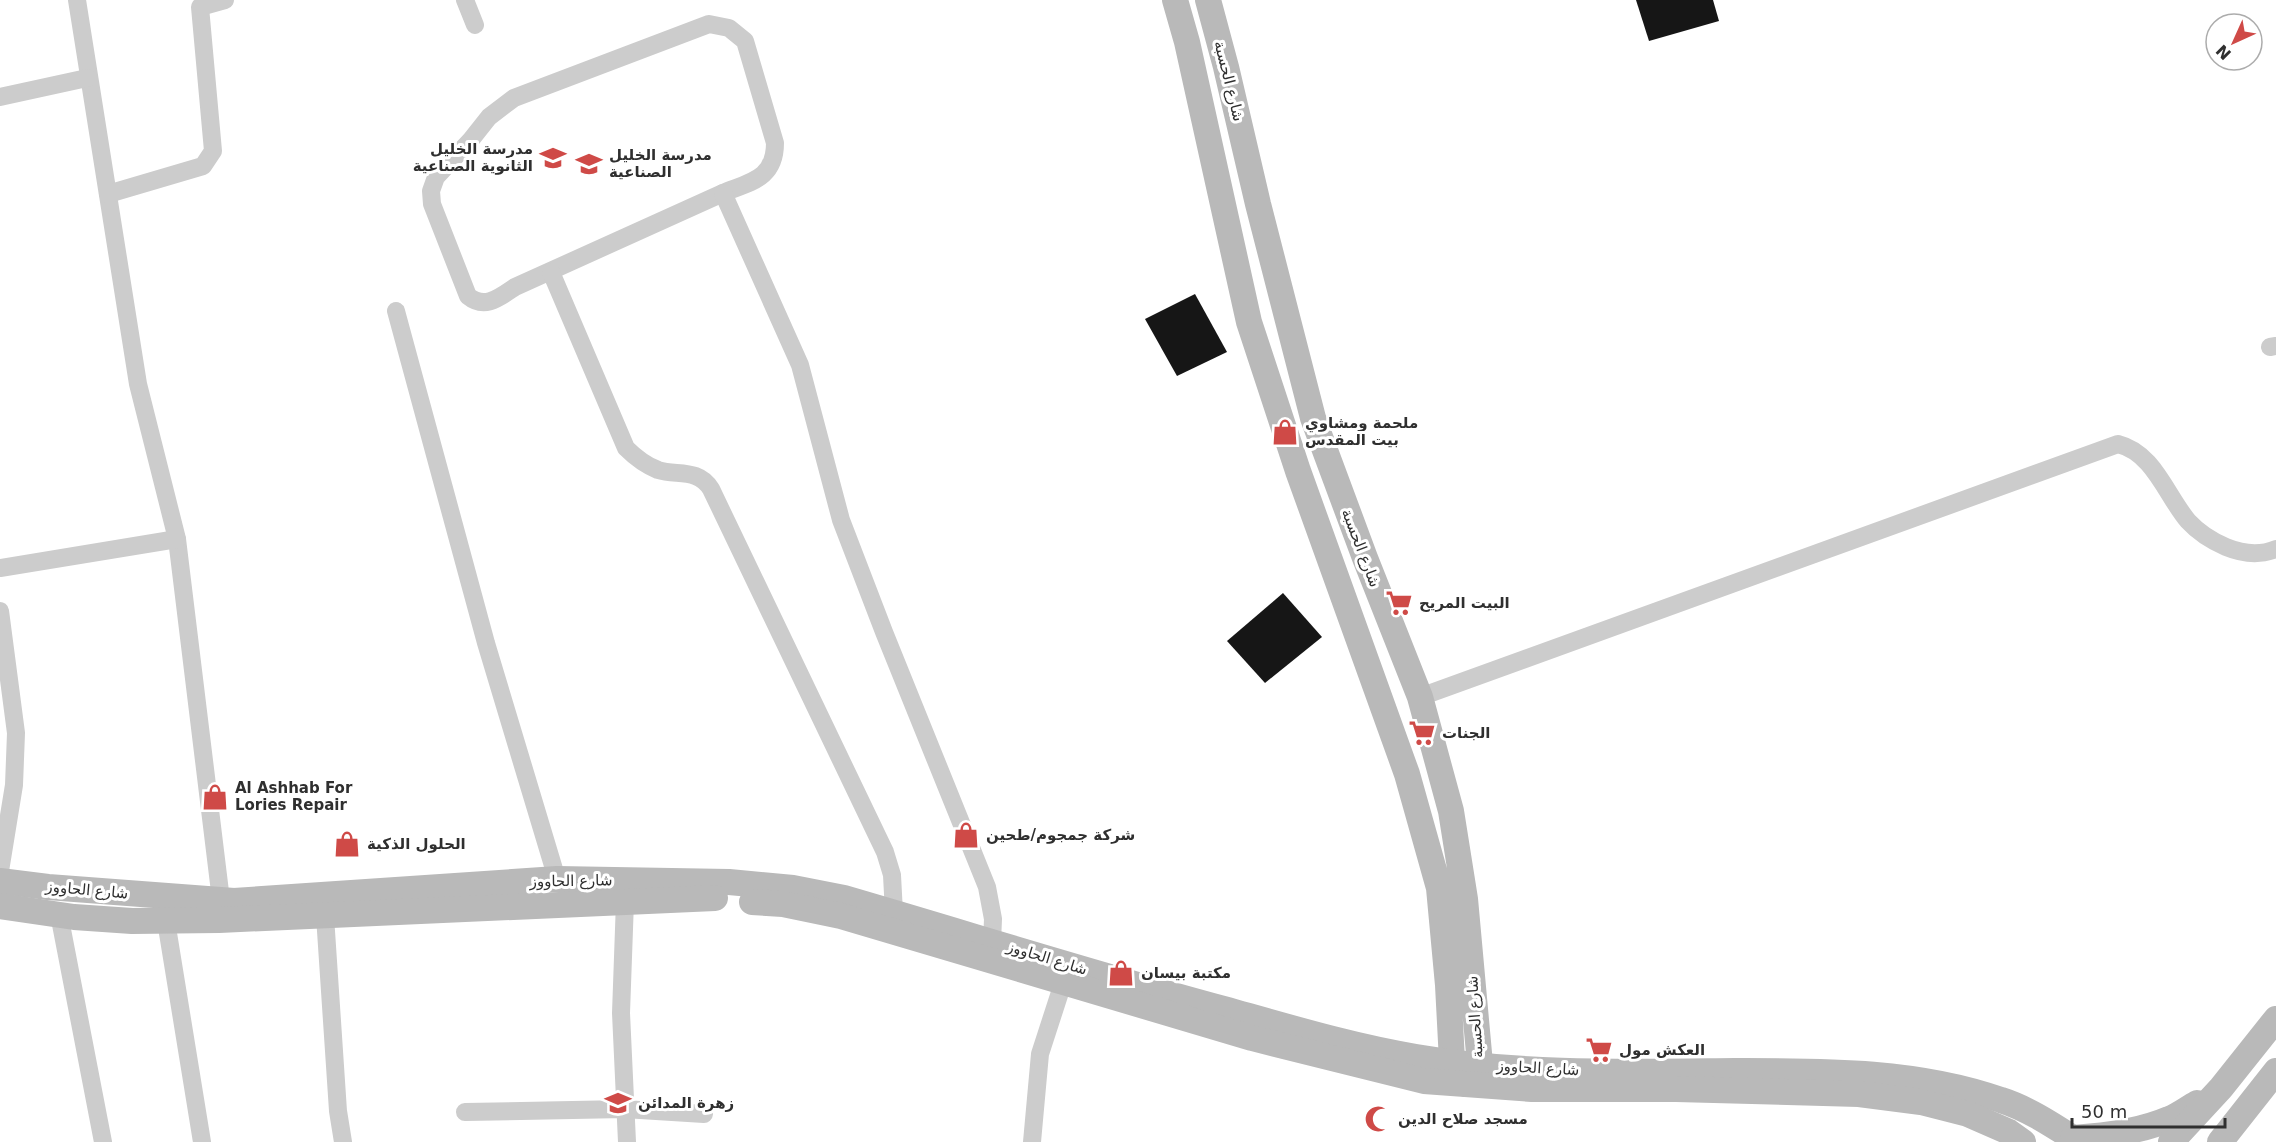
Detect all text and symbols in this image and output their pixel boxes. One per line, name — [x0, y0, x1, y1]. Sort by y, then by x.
north arrow — [2204, 12, 2264, 72]
street label: شارع الحسبة — [1210, 39, 1248, 123]
text: N — [2212, 41, 2235, 64]
place label: مدرسة الخليل الثانوية الصناعية — [413, 140, 533, 175]
school or university icon: مدرسة الخليل الثانوية الصناعية — [538, 143, 568, 173]
place label: مدرسة الخليل الصناعية — [609, 146, 712, 181]
school or university icon: مدرسة الخليل الصناعية — [574, 149, 604, 179]
place label: ملحمة ومشاوي بيت المقدس — [1305, 414, 1418, 449]
shop icon: ملحمة ومشاوي بيت المقدس — [1270, 417, 1300, 447]
street label: شارع الحسبة — [1338, 506, 1384, 590]
supermarket icon: البيت المريح — [1384, 588, 1414, 618]
place label: البيت المريح — [1419, 594, 1510, 612]
supermarket icon: الجنات — [1407, 718, 1437, 748]
place label: الجنات — [1442, 724, 1490, 742]
place label: Al Ashhab For Lories Repair — [235, 779, 353, 814]
shop icon: Al Ashhab For Lories Repair — [200, 782, 230, 812]
shop icon: شركة جمجوم/طحين — [951, 820, 981, 850]
place label: شركة جمجوم/طحين — [986, 826, 1135, 844]
shop icon: الحلول الذكية — [332, 829, 362, 859]
place label: الحلول الذكية — [367, 835, 466, 853]
street label: شارع الحاووز — [528, 871, 613, 891]
street label: شارع الحاووز — [44, 877, 129, 903]
street label: شارع الحاووز — [1004, 937, 1089, 979]
shop icon: مكتبة بيسان — [1106, 958, 1136, 988]
place label: مكتبة بيسان — [1141, 964, 1231, 982]
street label: شارع الحسبة — [1463, 975, 1487, 1059]
supermarket icon: العكش مول — [1584, 1035, 1614, 1065]
place label: العكش مول — [1619, 1041, 1705, 1059]
street label: شارع الحاووز — [1495, 1057, 1580, 1079]
school or university icon: زهرة المدائن — [603, 1088, 633, 1118]
scale bar — [2072, 1091, 2225, 1129]
place label: زهرة المدائن — [638, 1094, 734, 1112]
text: 50 m — [2081, 1101, 2127, 1122]
mosque icon: مسجد صلاح الدين — [1363, 1104, 1393, 1134]
place label: مسجد صلاح الدين — [1398, 1110, 1528, 1128]

